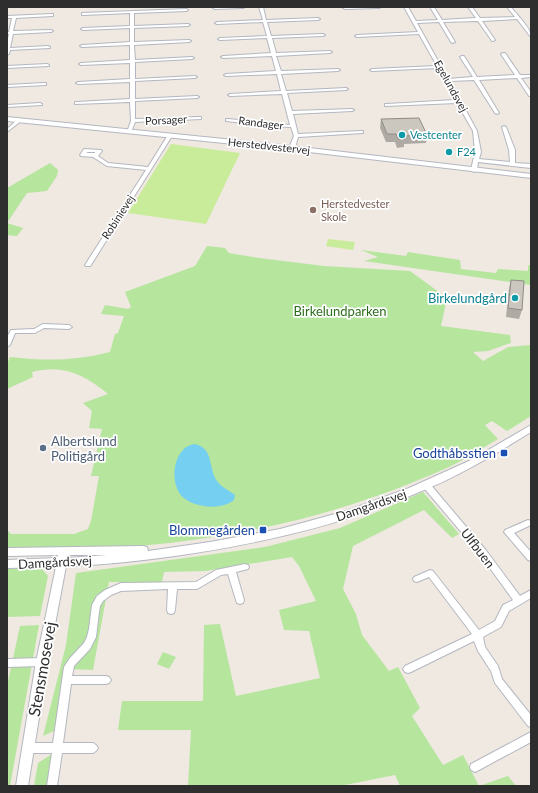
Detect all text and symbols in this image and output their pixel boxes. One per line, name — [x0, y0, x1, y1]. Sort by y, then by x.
street label: Egelundsvej — [432, 58, 471, 114]
street label: Porsager — [145, 112, 187, 127]
street label: Randager — [238, 113, 284, 132]
place label: Vestcenter — [410, 128, 462, 141]
marker: Vestcenter — [397, 130, 407, 140]
street label: Herstedvestervej — [227, 135, 311, 156]
place label: F24 — [457, 145, 477, 158]
marker: F24 — [444, 147, 454, 157]
street label: Robinievej — [99, 192, 137, 241]
place label: Herstedvester Skole — [321, 197, 389, 223]
marker: Herstedvester Skole — [308, 205, 318, 215]
place label: Birkelundgård — [428, 290, 507, 306]
marker: Birkelundgård — [510, 293, 520, 303]
park label: Birkelundparken — [294, 303, 386, 319]
place label: Albertslund Politigård — [51, 433, 117, 464]
marker: Albertslund Politigård — [38, 443, 48, 453]
place label: Godthåbsstien — [413, 445, 496, 461]
marker: Godthåbsstien — [499, 448, 509, 458]
street label: Damgårdsvej — [333, 485, 409, 525]
place label: Blommegården — [169, 522, 255, 538]
marker: Blommegården — [258, 525, 268, 535]
street label: Ulfbuen — [458, 525, 498, 571]
street label: Damgårdsvej — [18, 552, 92, 572]
street label: Stensmosevej — [24, 620, 59, 718]

